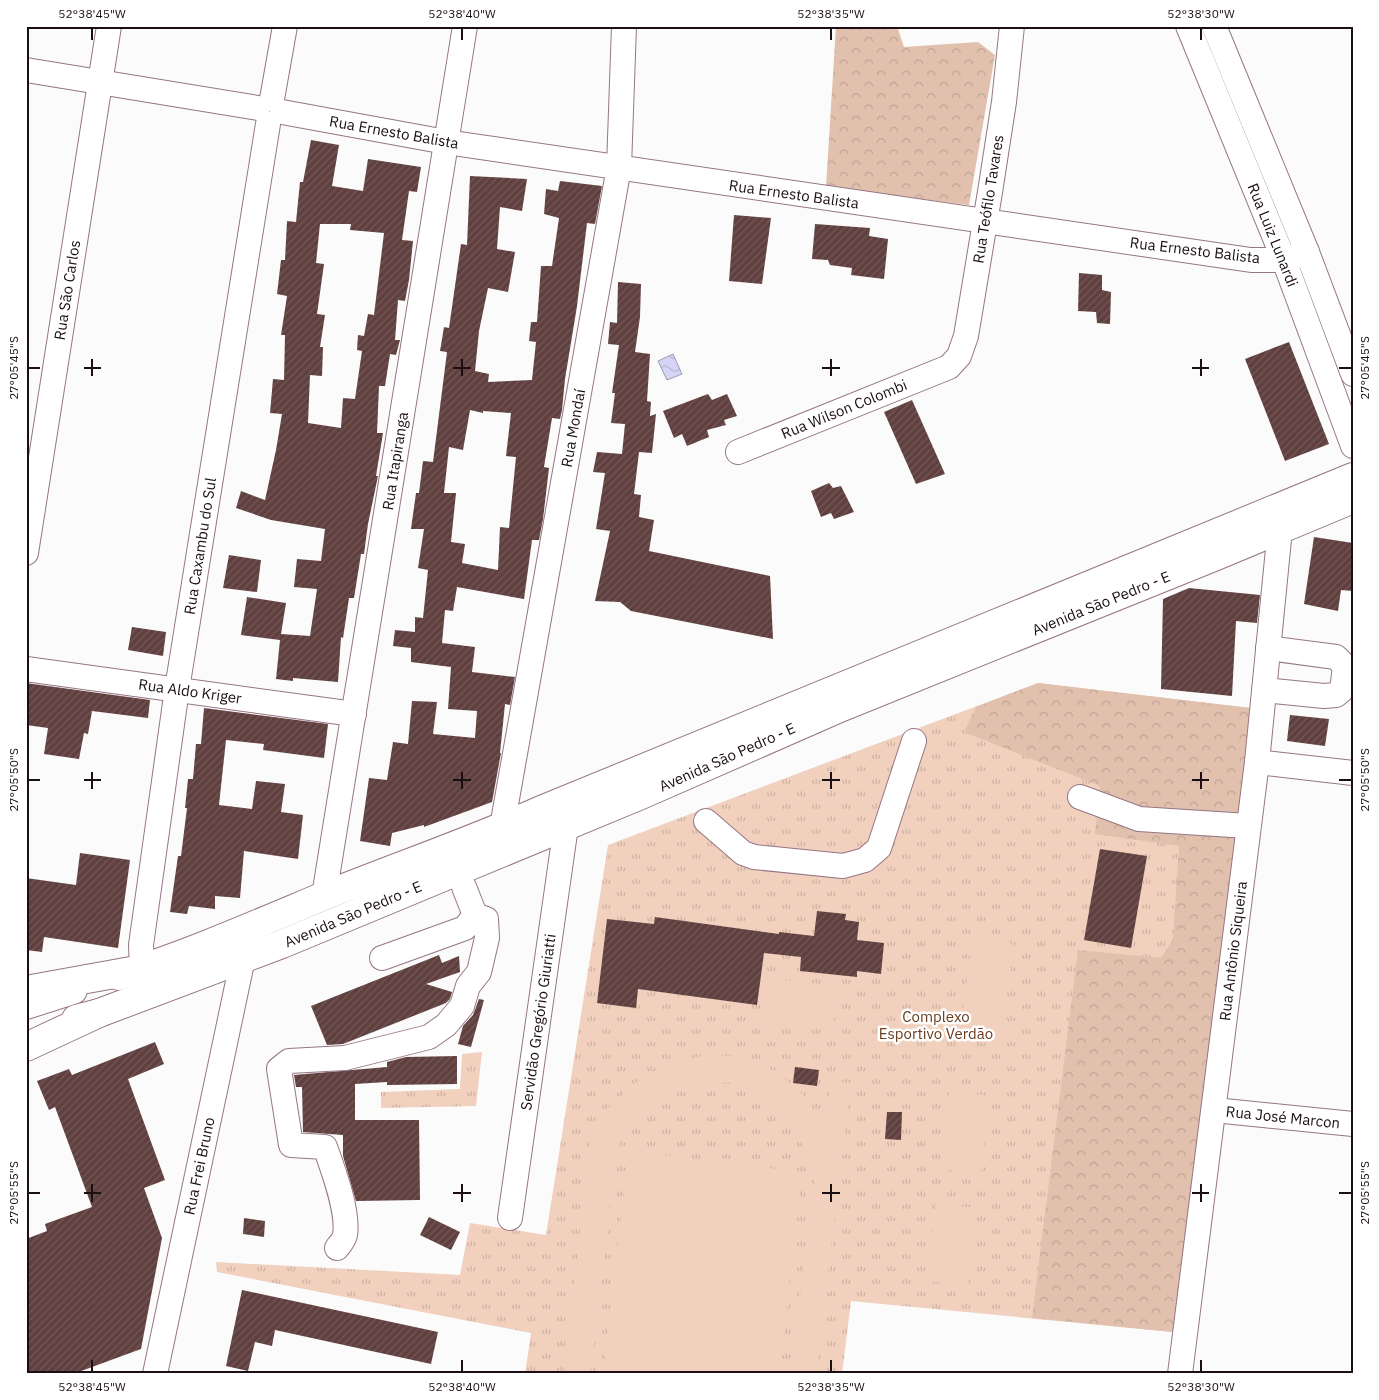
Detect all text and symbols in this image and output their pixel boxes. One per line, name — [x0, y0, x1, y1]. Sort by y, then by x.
text: 52°38'45"W — [58, 6, 126, 21]
text: 52°38'40"W — [428, 6, 496, 21]
text: 52°38'35"W — [797, 6, 865, 21]
text: 52°38'30"W — [1167, 6, 1235, 21]
street label: Rua Ernesto Balista — [328, 111, 460, 153]
street label: Rua Teófilo Tavares — [968, 133, 1008, 265]
street label: Rua Ernesto Balista — [728, 175, 860, 213]
street label: Rua Luiz Lunardi — [1244, 180, 1302, 290]
street label: Rua Ernesto Balista — [1129, 233, 1261, 267]
street label: Rua São Carlos — [50, 239, 84, 341]
text: 27°05'45"S — [6, 336, 21, 400]
text: 27°05'45"S — [1357, 336, 1372, 400]
street label: Rua Wilson Colombi — [778, 375, 910, 443]
street label: Rua Mondaí — [557, 387, 589, 469]
street label: Rua Itapiranga — [378, 410, 412, 512]
street label: Rua Caxambu do Sul — [180, 476, 220, 616]
street label: Avenida São Pedro - E — [1029, 567, 1173, 639]
street label: Rua Aldo Kriger — [137, 674, 243, 708]
street label: Avenida São Pedro - E — [656, 718, 798, 796]
text: 27°05'50"S — [6, 748, 21, 812]
text: 27°05'50"S — [1357, 748, 1372, 812]
street label: Avenida São Pedro - E — [281, 876, 425, 952]
street label: Rua Antônio Siqueira — [1215, 880, 1251, 1022]
street label: Servidão Gregório Giuriatti — [516, 933, 560, 1111]
park label: Complexo Esportivo Verdão — [879, 1007, 993, 1043]
street label: Rua José Marcon — [1225, 1102, 1341, 1132]
street label: Rua Frei Bruno — [179, 1115, 219, 1217]
text: 27°05'55"S — [6, 1161, 21, 1225]
text: 27°05'55"S — [1357, 1161, 1372, 1225]
text: 52°38'45"W — [58, 1379, 126, 1394]
text: 52°38'40"W — [428, 1379, 496, 1394]
text: 52°38'35"W — [797, 1379, 865, 1394]
text: 52°38'30"W — [1167, 1379, 1235, 1394]

